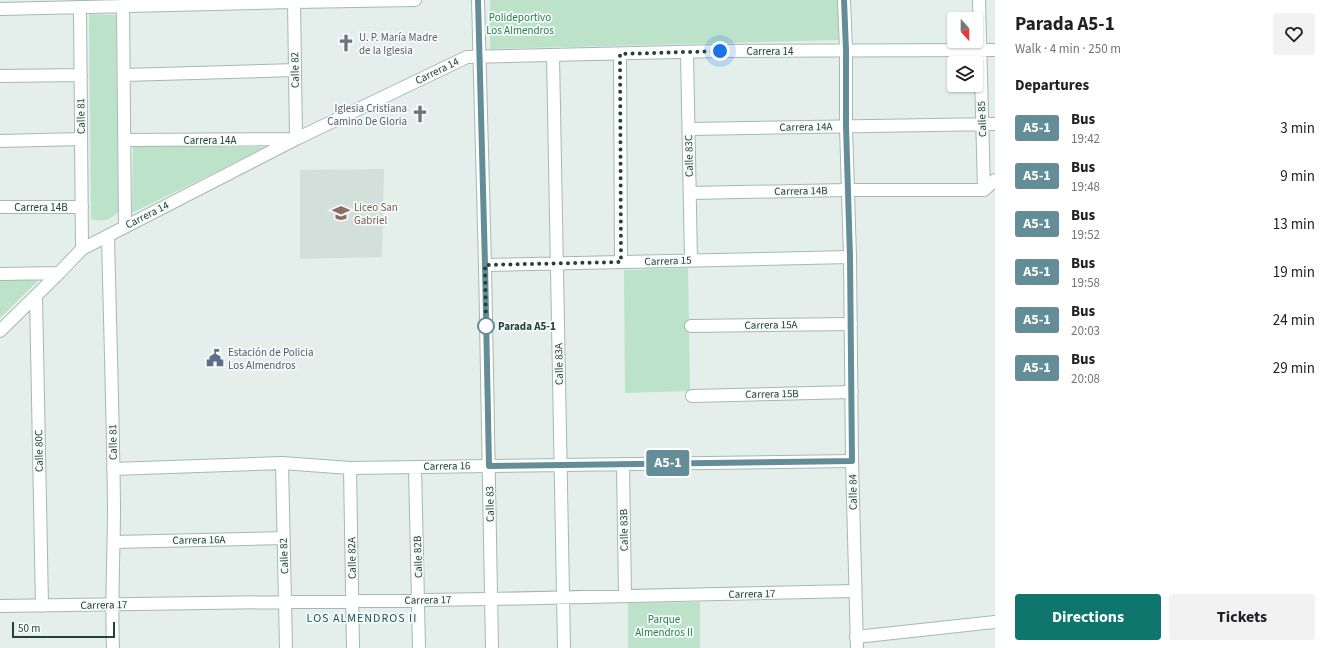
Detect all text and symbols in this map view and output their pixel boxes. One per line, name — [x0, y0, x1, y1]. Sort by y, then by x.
park label: Polideportivo Los Almendros — [486, 10, 554, 38]
text: Parada A5-1 — [1015, 11, 1115, 38]
north arrow — [947, 12, 983, 48]
map controls — [947, 12, 983, 92]
button: heart — [1273, 13, 1315, 55]
place label: U. P. María Madre de la Iglesia — [359, 30, 438, 58]
church icon: U. P. María Madre de la Iglesia — [336, 33, 356, 53]
text: Walk · 4 min · 250 m — [1015, 40, 1121, 58]
your location — [710, 41, 730, 61]
street label: Carrera 14 — [746, 44, 794, 59]
street label: Calle 82 — [287, 52, 303, 88]
street label: Carrera 14 — [413, 54, 462, 88]
button: layers — [947, 56, 983, 92]
text: Departures — [1015, 75, 1089, 96]
street label: Calle 81 — [73, 98, 89, 134]
place label: Iglesia Cristiana Camino De Gloria — [327, 101, 407, 129]
street label: Calle 85 — [974, 101, 990, 137]
church icon: Iglesia Cristiana Camino De Gloria — [410, 104, 430, 124]
text: Bus — [1071, 109, 1095, 130]
text: A5-1 — [1023, 118, 1051, 138]
text: 3 min — [1280, 118, 1315, 139]
street label: Carrera 14A — [779, 119, 833, 135]
text: 19:42 — [1071, 130, 1100, 148]
street label: Carrera 14A — [183, 133, 237, 148]
street label: Calle 83C — [681, 135, 697, 177]
text: Bus — [1071, 157, 1095, 178]
text: A5-1 — [1023, 166, 1051, 186]
text: 9 min — [1280, 166, 1315, 187]
text: 19:48 — [1071, 178, 1100, 196]
street label: Carrera 14B — [774, 183, 828, 199]
street label: Carrera 14 — [123, 197, 172, 232]
street label: Carrera 14B — [14, 200, 68, 215]
place label: Liceo San Gabriel — [354, 200, 398, 228]
school or university icon: Liceo San Gabriel — [331, 203, 351, 223]
text: Bus — [1071, 205, 1095, 226]
text: A5-1 — [1023, 214, 1051, 234]
text: 13 min — [1273, 214, 1315, 235]
text: 19:52 — [1071, 226, 1100, 244]
street label: Carrera 15 — [644, 253, 692, 269]
text: Bus — [1071, 253, 1095, 274]
text: A5-1 — [1023, 262, 1051, 282]
text: 19 min — [1273, 262, 1315, 283]
text: 19:58 — [1071, 274, 1100, 292]
text: Bus — [1071, 301, 1095, 322]
text: A5-1 — [1023, 310, 1051, 330]
text: 24 min — [1273, 310, 1315, 331]
marker: Parada A5-1 — [477, 317, 495, 335]
street label: Carrera 15A — [744, 317, 798, 333]
place label: Parada A5-1 — [498, 319, 556, 334]
text: 20:03 — [1071, 322, 1100, 340]
street label: Calle 83A — [551, 343, 567, 385]
place label: Estación de Policia Los Almendros — [228, 345, 314, 373]
public building icon: Estación de Policia Los Almendros — [205, 348, 225, 368]
text: Bus — [1071, 349, 1095, 370]
text: A5-1 — [1023, 358, 1051, 378]
text: 29 min — [1273, 358, 1315, 379]
text: 20:08 — [1071, 370, 1100, 388]
street label: Carrera 15B — [745, 386, 799, 402]
street label: Calle 81 — [105, 424, 121, 460]
street label: Calle 80C — [31, 430, 47, 472]
line badge: A5-1 — [640, 450, 696, 476]
text: A5-1 — [654, 453, 682, 473]
street label: Carrera 16 — [423, 458, 471, 474]
street label: Calle 84 — [845, 473, 861, 510]
street label: Calle 83 — [482, 486, 498, 522]
street label: Calle 83B — [616, 508, 632, 551]
street label: Carrera 16A — [172, 532, 226, 548]
street label: Calle 82B — [410, 535, 426, 578]
street label: Calle 82A — [344, 537, 360, 579]
street label: Calle 82 — [276, 538, 292, 574]
street label: Carrera 17 — [728, 586, 776, 602]
street label: Carrera 17 — [404, 592, 452, 608]
button: Directions — [1015, 594, 1161, 640]
button: Tickets — [1169, 594, 1315, 640]
street label: Carrera 17 — [80, 597, 128, 613]
district label: LOS ALMENDROS II — [307, 610, 417, 627]
park label: Parque Almendros II — [635, 612, 693, 640]
scale bar — [12, 620, 115, 639]
text: 50 m — [18, 621, 40, 636]

